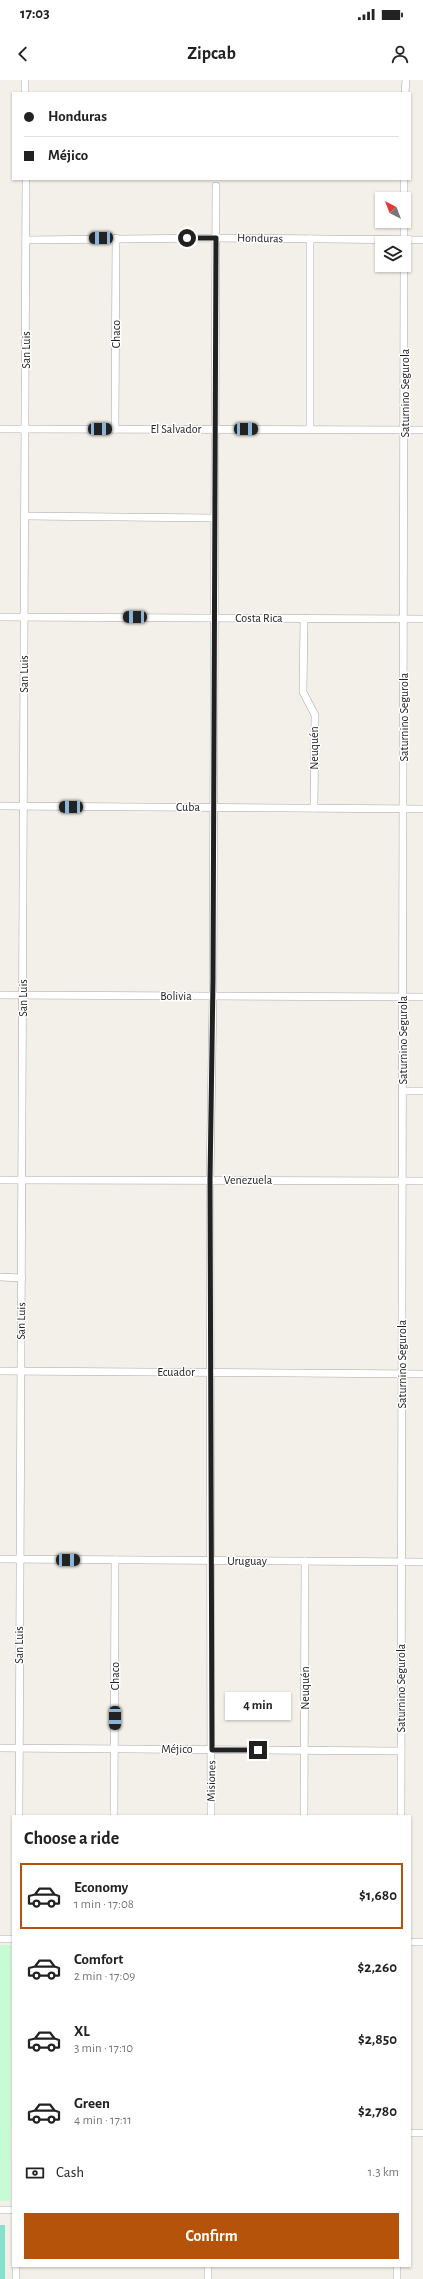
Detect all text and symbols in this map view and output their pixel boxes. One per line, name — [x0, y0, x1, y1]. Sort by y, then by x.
text: 17:03 — [20, 6, 50, 21]
icon: back — [12, 43, 34, 65]
icon: person — [389, 43, 411, 65]
text: Zipcab — [187, 45, 236, 63]
text: Honduras — [48, 109, 107, 124]
text: Méjico — [48, 148, 88, 163]
north arrow — [375, 192, 411, 228]
map controls — [375, 192, 411, 272]
route start — [178, 229, 196, 247]
car — [89, 232, 113, 244]
street label: Honduras — [237, 232, 283, 244]
button: layers — [375, 236, 411, 272]
street label: Chaco — [110, 320, 122, 348]
street label: San Luis — [20, 331, 32, 369]
street label: Saturnino Segurola — [399, 348, 411, 437]
car — [88, 423, 112, 435]
street label: El Salvador — [151, 423, 202, 435]
car — [234, 423, 258, 435]
car — [123, 611, 147, 623]
street label: Costa Rica — [235, 612, 283, 624]
street label: San Luis — [18, 655, 30, 693]
street label: Saturnino Segurola — [398, 672, 410, 761]
street label: Neuquén — [308, 726, 320, 770]
car — [59, 801, 83, 813]
street label: Cuba — [176, 801, 200, 813]
street label: San Luis — [17, 979, 29, 1017]
street label: Bolivia — [160, 990, 192, 1002]
street label: Saturnino Segurola — [397, 995, 409, 1084]
street label: Venezuela — [224, 1174, 273, 1186]
street label: San Luis — [15, 1302, 27, 1340]
street label: Saturnino Segurola — [396, 1319, 408, 1408]
street label: Ecuador — [157, 1366, 195, 1378]
car — [56, 1554, 80, 1566]
street label: Uruguay — [227, 1555, 267, 1568]
street label: San Luis — [13, 1626, 25, 1664]
street label: Saturnino Segurola — [395, 1643, 407, 1732]
street label: Chaco — [109, 1662, 121, 1690]
street label: Neuquén — [299, 1666, 311, 1710]
callout: 4 min — [225, 1692, 291, 1720]
text: 4 min — [243, 1699, 273, 1712]
car — [109, 1706, 121, 1730]
route end — [249, 1741, 267, 1759]
street label: Méjico — [161, 1743, 193, 1756]
street label: Misiones — [205, 1760, 217, 1802]
text: Choose a ride — [24, 1830, 119, 1848]
icon: car — [26, 1878, 62, 1914]
text: Economy — [74, 1880, 128, 1895]
text: $1,680 — [359, 1888, 397, 1903]
text: 1 min · 17:08 — [74, 1898, 134, 1911]
icon: car — [26, 1950, 62, 1986]
text: Comfort — [74, 1952, 123, 1967]
text: $2,260 — [358, 1960, 397, 1975]
text: 2 min · 17:09 — [74, 1970, 135, 1983]
icon: car — [26, 2022, 62, 2058]
text: XL — [74, 2024, 90, 2039]
text: $2,850 — [358, 2032, 397, 2047]
text: 3 min · 17:10 — [74, 2042, 133, 2055]
icon: car — [26, 2094, 62, 2130]
text: Green — [74, 2096, 110, 2111]
text: $2,780 — [358, 2104, 397, 2119]
text: 4 min · 17:11 — [74, 2114, 132, 2127]
icon: cash — [24, 2162, 46, 2184]
text: Cash — [56, 2165, 84, 2180]
text: 1.3 km — [368, 2166, 399, 2179]
button: Confirm — [24, 2213, 399, 2259]

